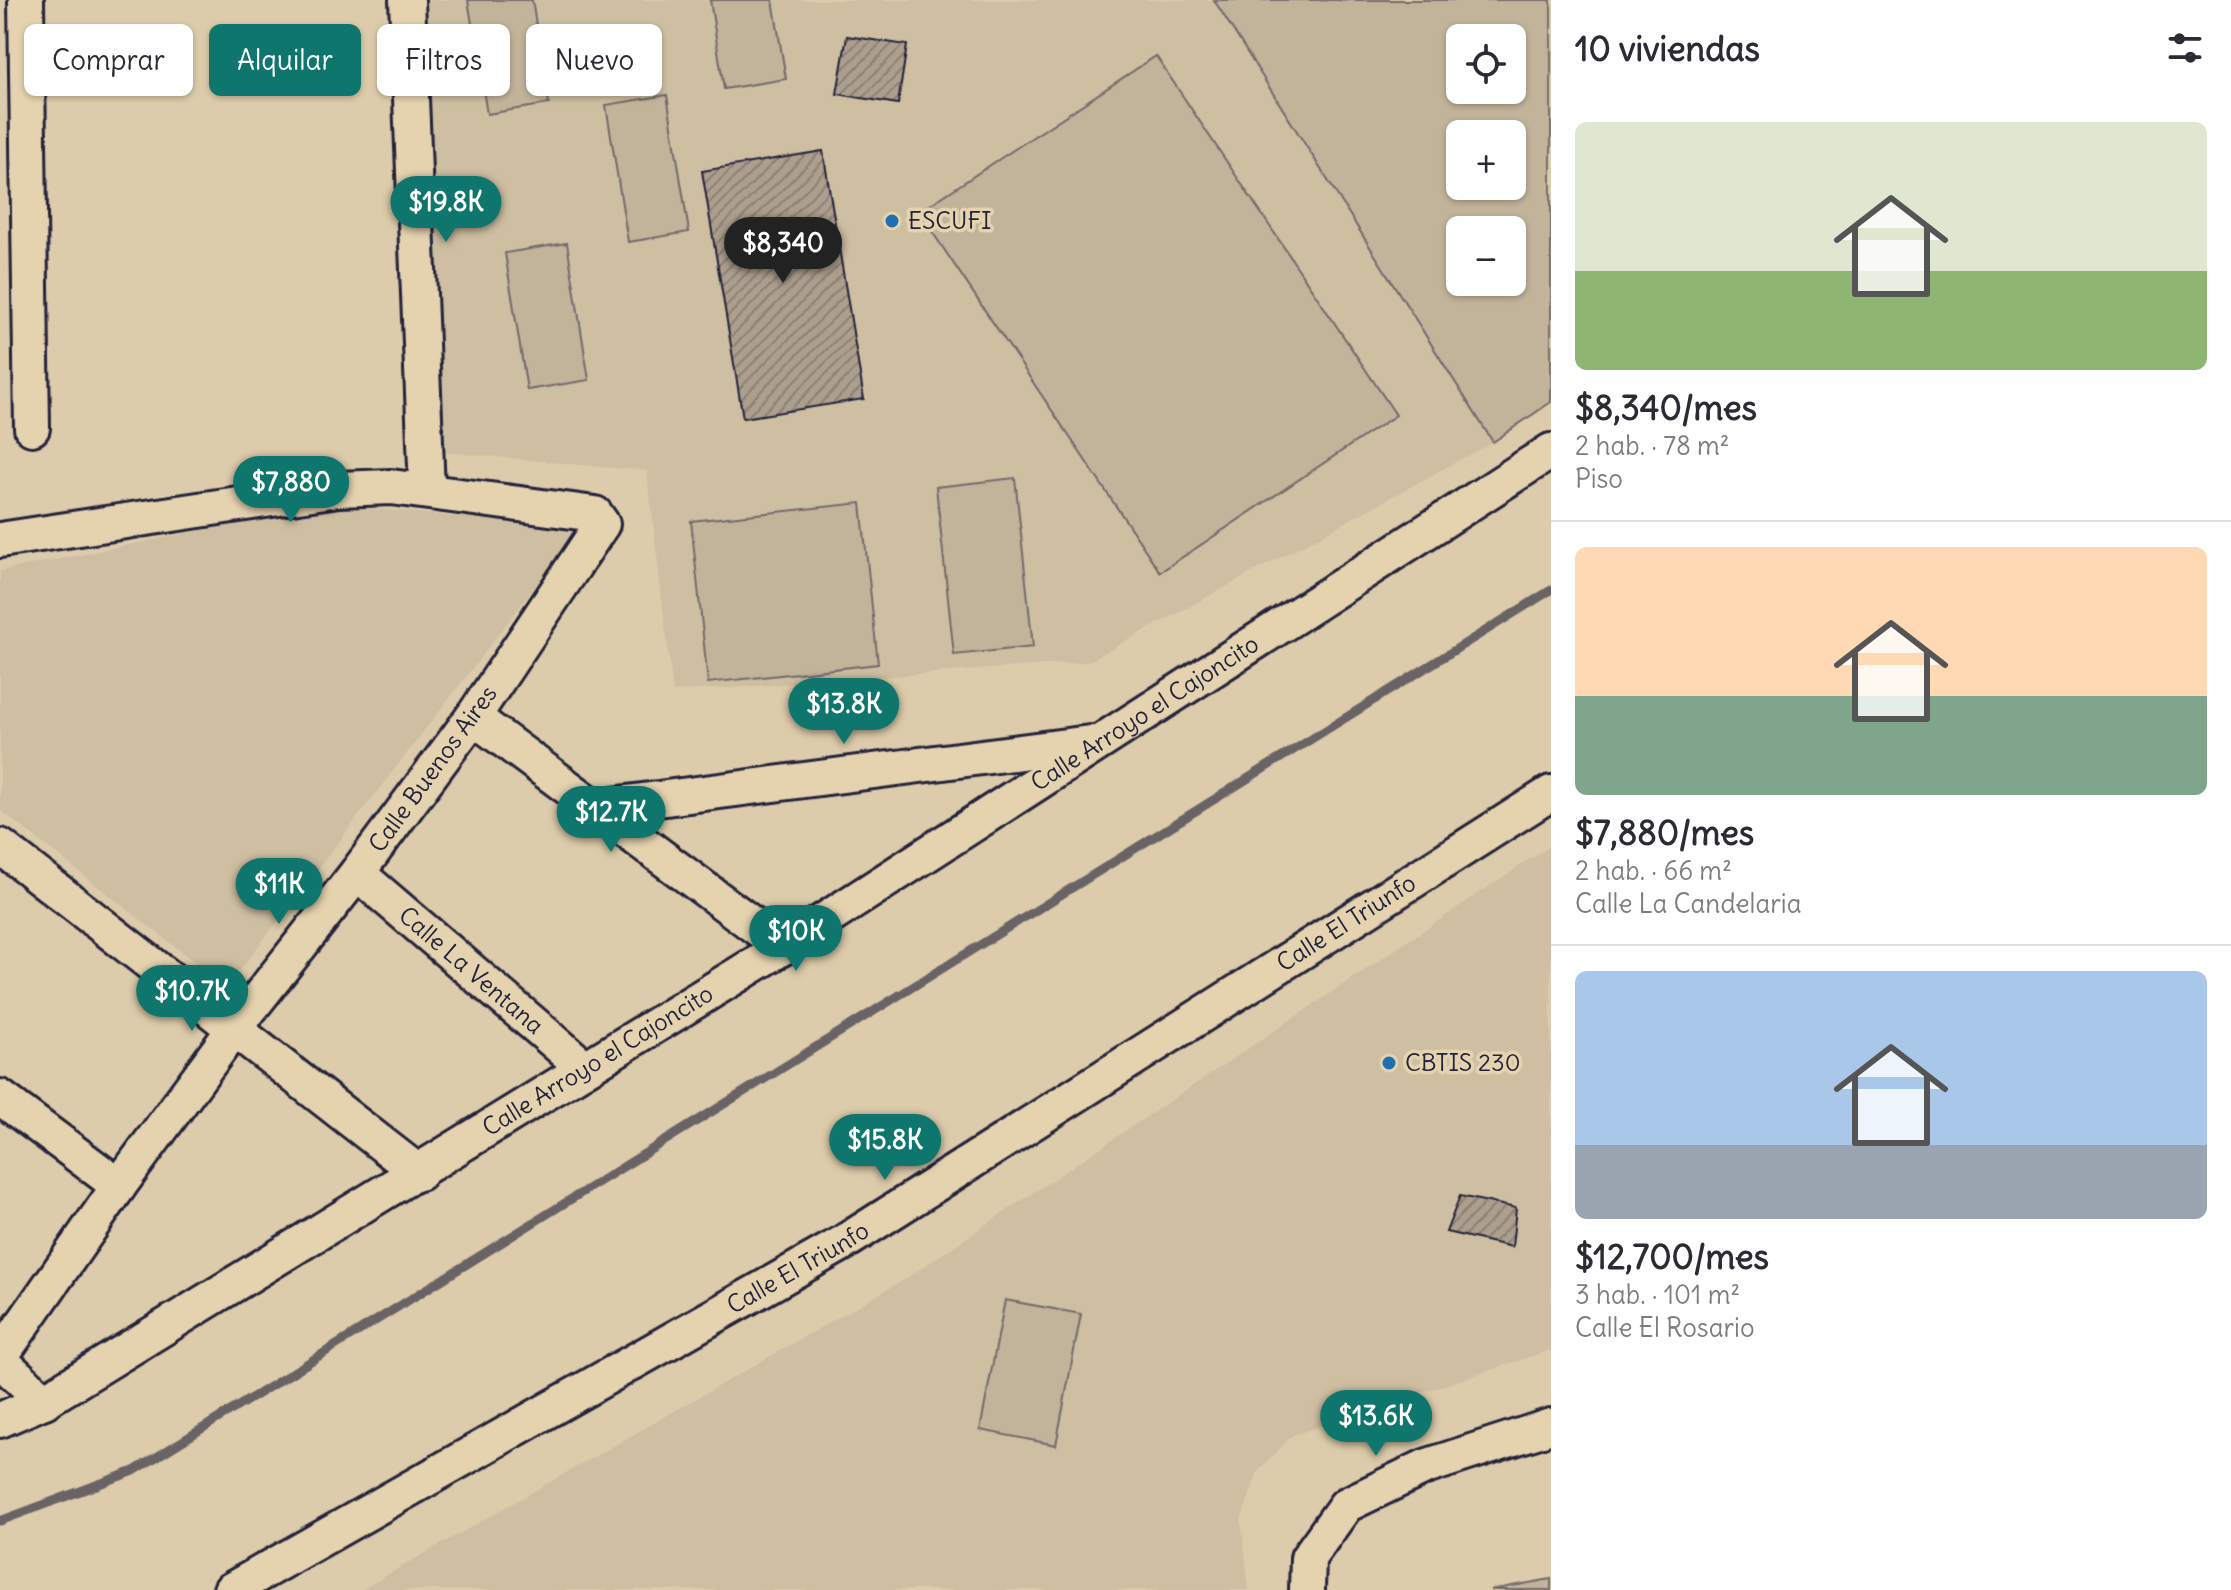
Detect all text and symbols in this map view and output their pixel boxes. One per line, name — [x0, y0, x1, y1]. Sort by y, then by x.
chip: Comprar — [24, 24, 193, 96]
chip: Alquilar — [209, 24, 361, 96]
chip: Filtros — [377, 24, 510, 96]
chip: Nuevo — [526, 24, 662, 96]
map controls — [1446, 24, 1526, 296]
button: locate — [1446, 24, 1526, 104]
icon: filters — [2163, 26, 2207, 70]
text: 10 viviendas — [1575, 27, 1760, 70]
button: + — [1446, 120, 1526, 200]
icon: home — [1819, 174, 1963, 318]
pin: $19.8K — [381, 176, 511, 244]
text: $19.8K — [408, 185, 484, 218]
place label: ESCUFI — [908, 205, 992, 235]
marker: ESCUFI — [883, 212, 901, 230]
button: − — [1446, 216, 1526, 296]
pin: $8,340 — [718, 217, 848, 285]
text: $8,340 — [742, 226, 824, 259]
text: $8,340/mes — [1575, 386, 1757, 429]
text: 2 hab. · 78 m² — [1575, 429, 1730, 462]
pin: $7,880 — [226, 456, 356, 524]
text: Piso — [1575, 462, 1623, 495]
text: $7,880 — [251, 465, 331, 498]
icon: home — [1819, 599, 1963, 743]
street label: Calle Arroyo el Cajoncito — [1025, 628, 1264, 797]
pin: $13.8K — [779, 678, 909, 746]
street label: Calle Buenos Aires — [362, 679, 503, 858]
text: $13.8K — [806, 687, 882, 720]
pin: $12.7K — [546, 786, 676, 854]
text: $12.7K — [575, 795, 647, 828]
text: $7,880/mes — [1575, 811, 1754, 854]
text: 2 hab. · 66 m² — [1575, 854, 1732, 887]
pin: $11K — [232, 858, 326, 926]
text: $11K — [254, 867, 304, 900]
street label: Calle El Triunfo — [1271, 867, 1421, 978]
text: Calle La Candelaria — [1575, 887, 1802, 920]
street label: Calle La Ventana — [393, 899, 550, 1040]
pin: $10K — [749, 905, 843, 973]
text: $10K — [767, 914, 825, 947]
pin: $10.7K — [127, 965, 257, 1033]
text: $10.7K — [154, 974, 230, 1007]
street label: Calle Arroyo el Cajoncito — [477, 978, 718, 1142]
icon: home — [1819, 1023, 1963, 1167]
place label: CBTIS 230 — [1405, 1047, 1521, 1077]
marker: CBTIS 230 — [1380, 1054, 1398, 1072]
pin: $15.8K — [820, 1114, 950, 1182]
text: $15.8K — [847, 1123, 923, 1156]
street label: Calle El Triunfo — [721, 1214, 874, 1320]
text: $12,700/mes — [1575, 1235, 1769, 1278]
text: 3 hab. · 101 m² — [1575, 1278, 1740, 1311]
text: Calle El Rosario — [1575, 1311, 1755, 1344]
pin: $13.6K — [1311, 1390, 1441, 1458]
text: $13.6K — [1338, 1399, 1414, 1432]

